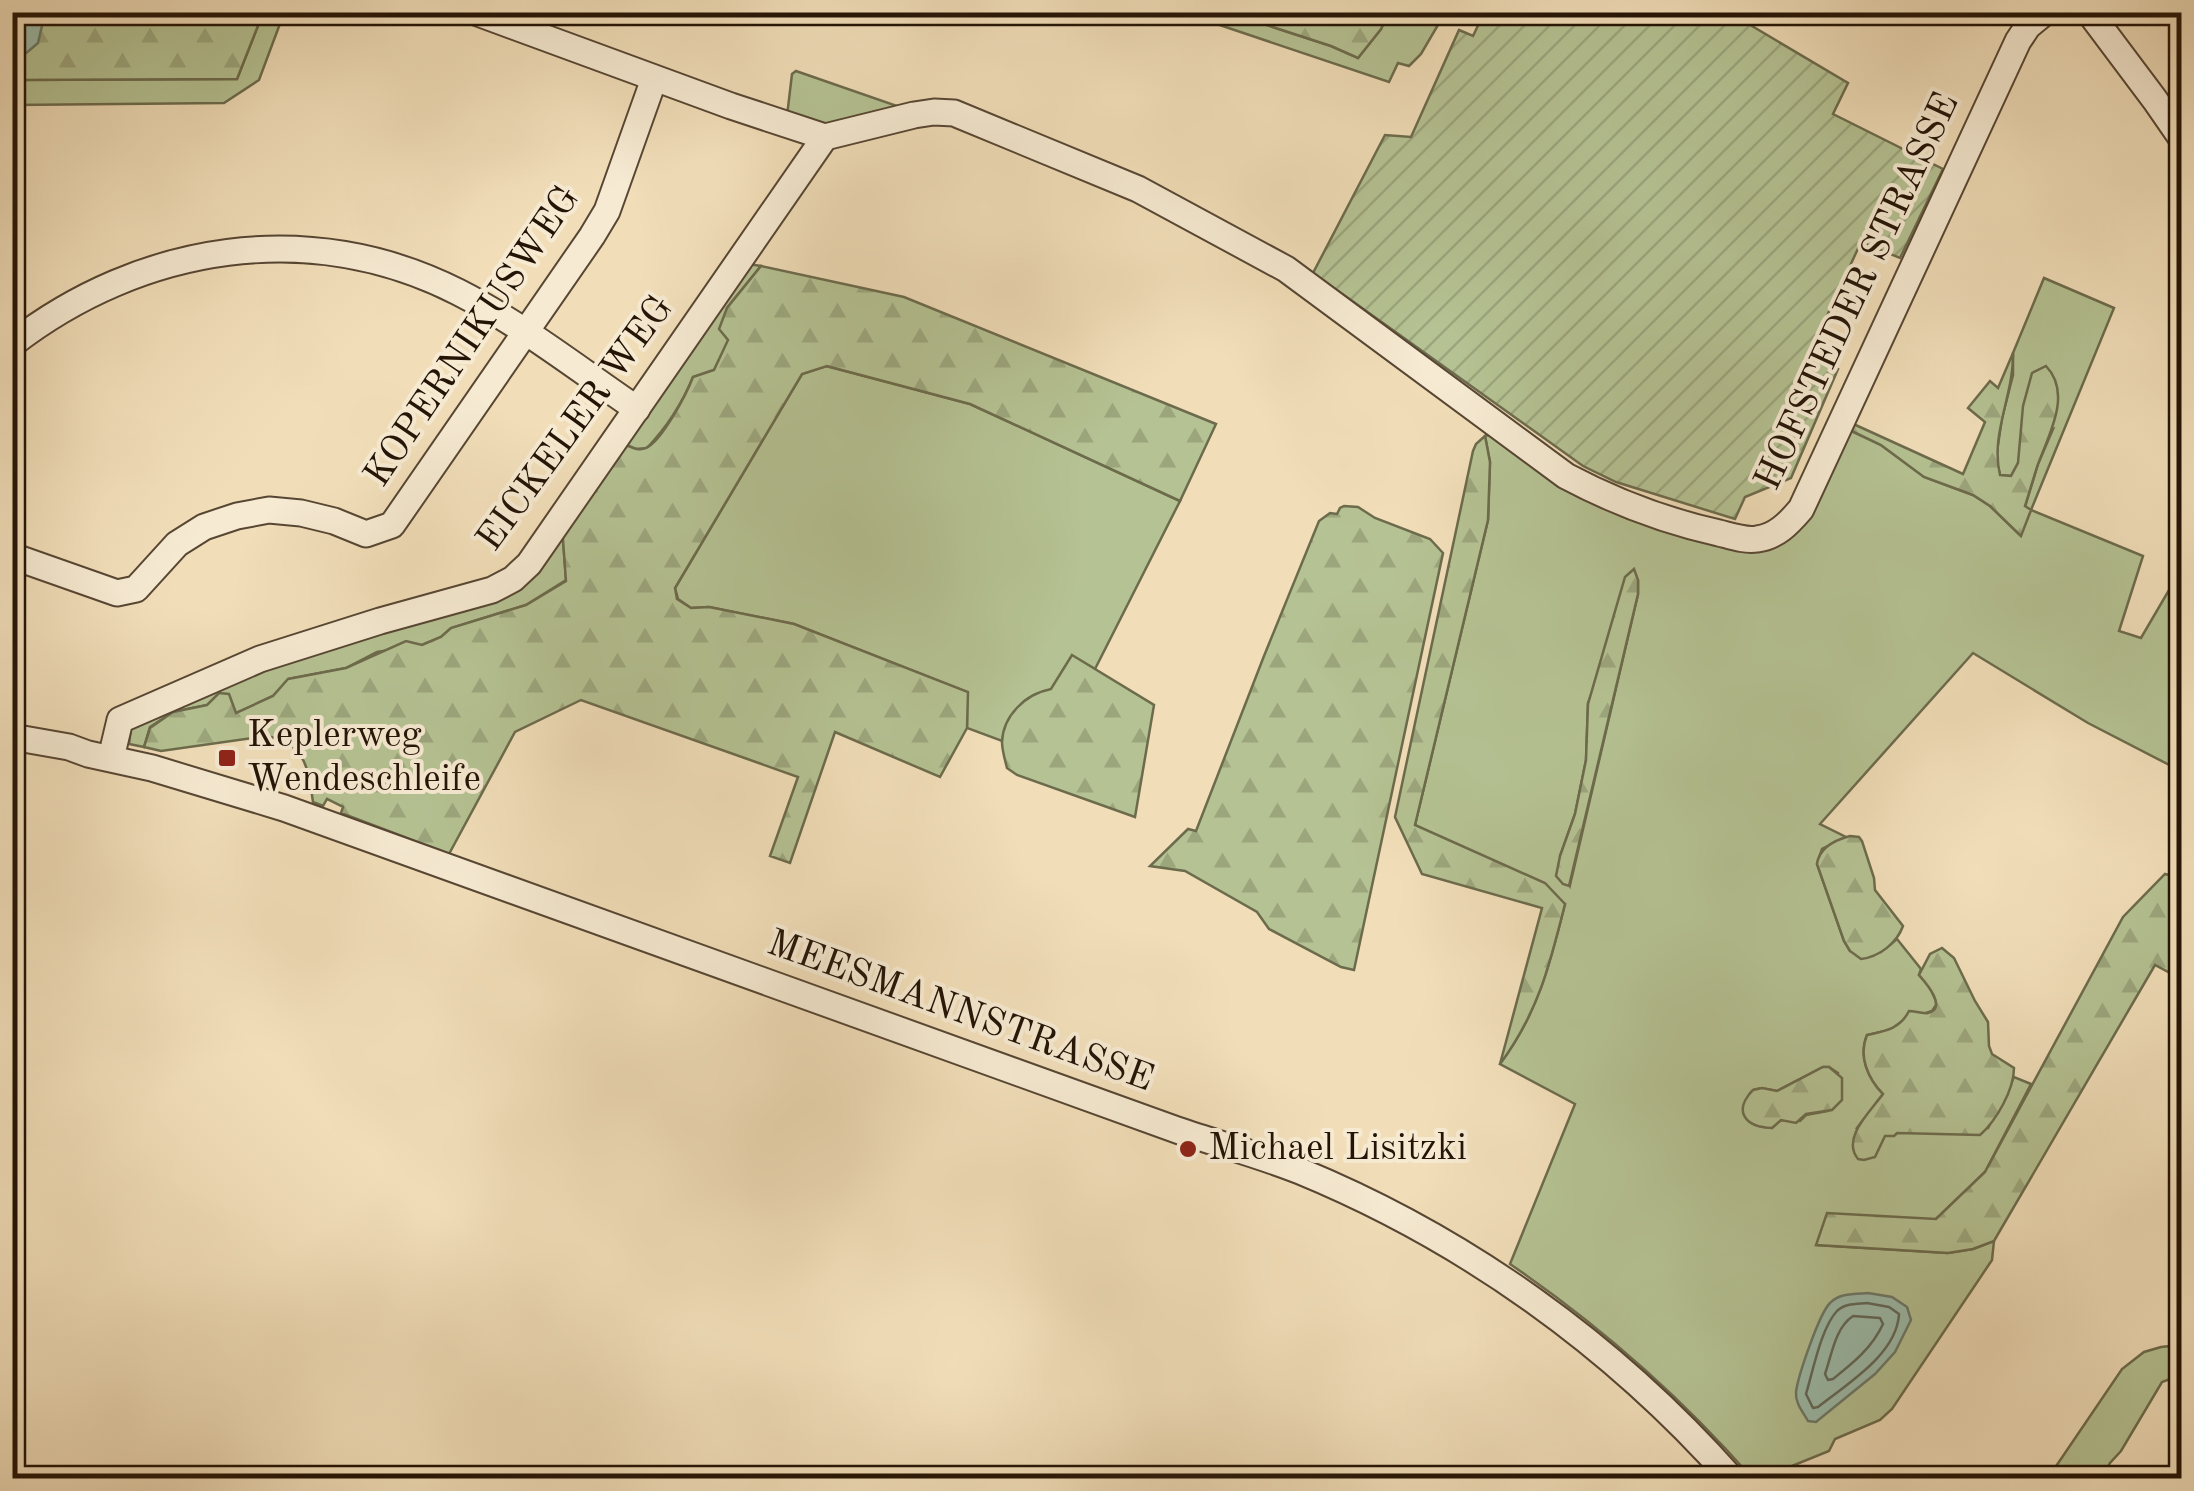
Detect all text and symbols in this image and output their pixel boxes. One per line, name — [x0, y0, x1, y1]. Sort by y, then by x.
street label: HOFSTEDER STRASSE — [1749, 88, 1967, 496]
street label: KOPERNIKUSWEG — [358, 180, 588, 494]
street label: EICKELER WEG — [471, 289, 681, 559]
place label: Keplerweg Wendeschleife — [247, 717, 481, 799]
marker: Keplerweg Wendeschleife — [216, 747, 238, 769]
street label: MEESMANNSTRASSE — [762, 924, 1158, 1100]
place label: Michael Lisitzki — [1208, 1130, 1467, 1168]
marker: Michael Lisitzki — [1177, 1138, 1199, 1160]

